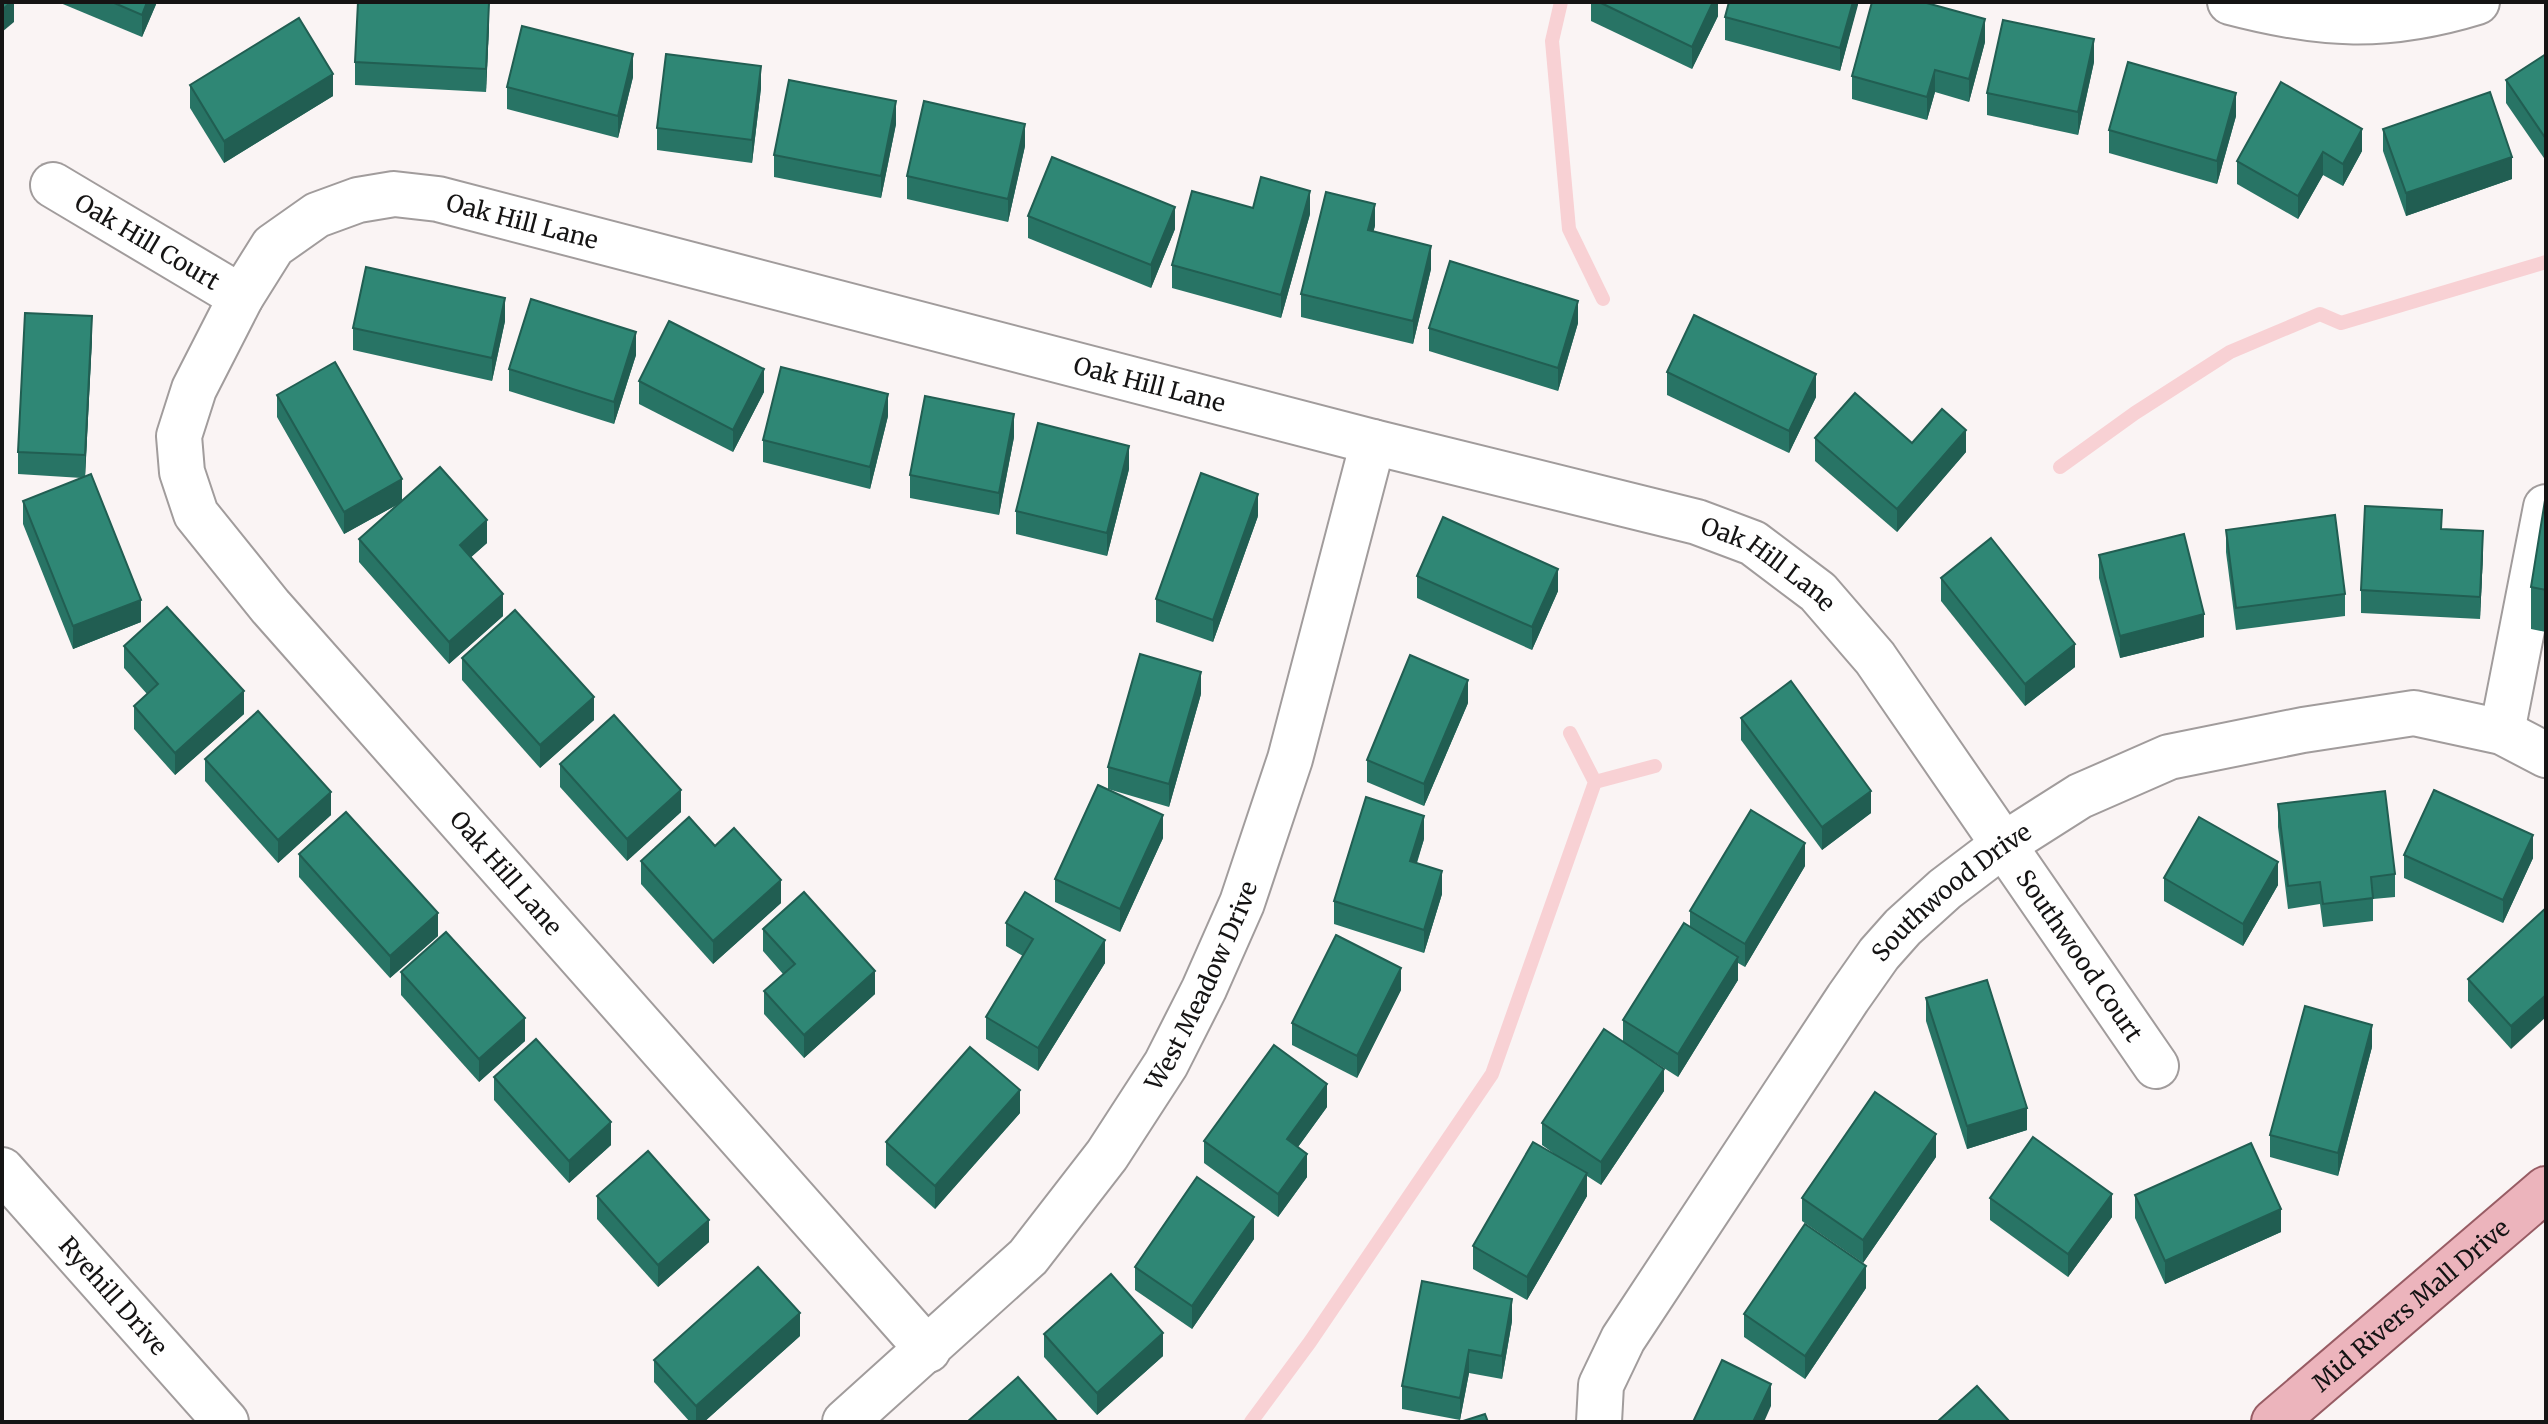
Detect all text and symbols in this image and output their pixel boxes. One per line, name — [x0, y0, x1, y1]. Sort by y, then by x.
street label: Oak Hill Court — [69, 186, 226, 297]
street label: Oak Hill Lane — [443, 186, 602, 256]
street label: Oak Hill Lane — [1070, 349, 1229, 419]
street label: Oak Hill Lane — [1697, 509, 1843, 617]
street label: Oak Hill Lane — [443, 804, 569, 942]
street label: Southwood Drive — [1865, 816, 2037, 968]
street label: Southwood Court — [2010, 863, 2150, 1048]
street label: West Meadow Drive — [1137, 877, 1264, 1097]
street label: Mid Rivers Mall Drive — [2306, 1212, 2516, 1398]
street label: Ryehill Drive — [53, 1230, 175, 1361]

